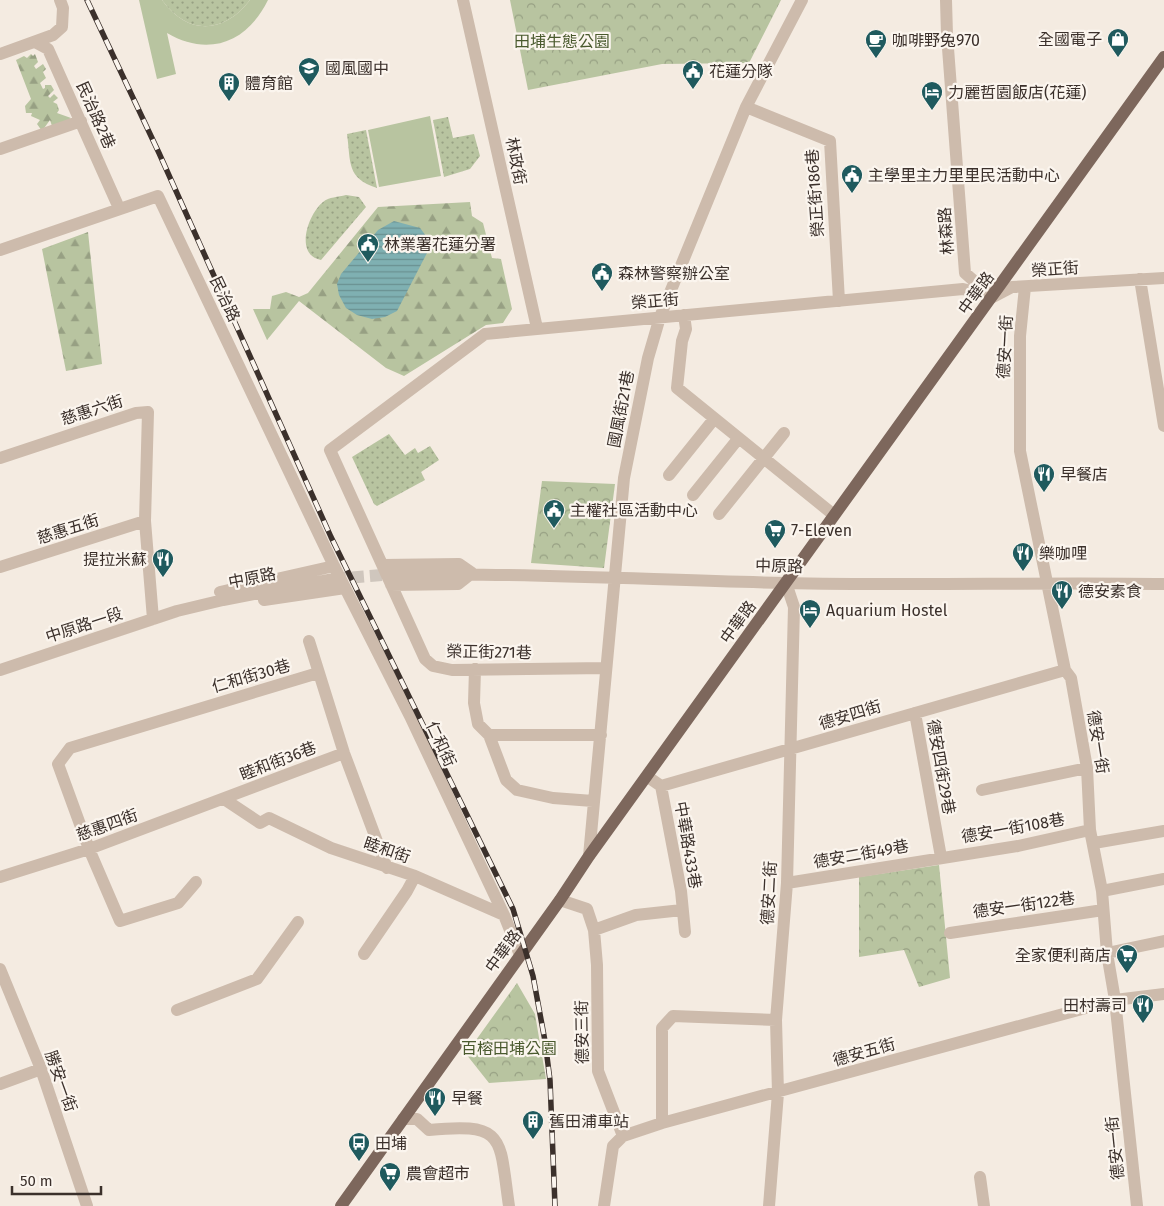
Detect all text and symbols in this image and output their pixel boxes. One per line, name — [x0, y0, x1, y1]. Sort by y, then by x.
shop icon: 全國電子 — [1106, 27, 1130, 58]
cafe icon: 咖啡野兔970 — [864, 28, 888, 59]
place label: 全國電子 — [1038, 30, 1102, 49]
place label: 咖啡野兔970 — [892, 31, 980, 50]
park label: 田埔生態公園 — [514, 32, 610, 51]
school or university icon: 國風國中 — [297, 56, 321, 87]
place label: 國風國中 — [325, 59, 389, 78]
public building icon: 花蓮分隊 — [681, 59, 705, 90]
place label: 花蓮分隊 — [709, 62, 773, 81]
building icon: 體育館 — [217, 71, 241, 102]
place label: 體育館 — [245, 74, 293, 93]
street label: 民治路2巷 — [73, 78, 119, 152]
hotel icon: 力麗哲園飯店(花蓮) — [920, 80, 944, 111]
place label: 力麗哲園飯店(花蓮) — [948, 83, 1086, 102]
street label: 林政街 — [502, 136, 530, 186]
street label: 榮正街186巷 — [802, 148, 828, 238]
public building icon: 主學里主力里里民活動中心 — [840, 163, 864, 194]
place label: 主學里主力里里民活動中心 — [868, 166, 1060, 185]
street label: 林森路 — [935, 206, 957, 256]
public building icon: 林業署花蓮分署 — [356, 232, 380, 263]
place label: 林業署花蓮分署 — [384, 235, 496, 254]
street label: 榮正街 — [1030, 258, 1080, 280]
public building icon: 森林警察辦公室 — [590, 261, 614, 292]
place label: 森林警察辦公室 — [618, 264, 730, 283]
street label: 中華路 — [954, 268, 998, 318]
street label: 民治路 — [206, 273, 244, 325]
street label: 榮正街 — [630, 289, 680, 313]
street label: 德安一街 — [994, 315, 1016, 379]
street label: 國風街21巷 — [604, 369, 638, 449]
street label: 慈惠六街 — [59, 391, 125, 429]
restaurant icon: 早餐店 — [1032, 462, 1056, 493]
place label: 早餐店 — [1060, 465, 1108, 484]
public building icon: 主權社區活動中心 — [542, 498, 566, 529]
place label: 主權社區活動中心 — [570, 501, 698, 520]
street label: 慈惠五街 — [35, 510, 101, 548]
supermarket icon: 7-Eleven — [763, 518, 787, 549]
place label: 7-Eleven — [791, 521, 852, 540]
restaurant icon: 樂咖哩 — [1011, 541, 1035, 572]
place label: 樂咖哩 — [1039, 544, 1087, 563]
restaurant icon: 提拉米蘇 — [151, 547, 175, 578]
place label: 提拉米蘇 — [83, 550, 147, 569]
street label: 中原路 — [755, 556, 803, 576]
street label: 中原路 — [227, 564, 277, 592]
restaurant icon: 德安素食 — [1050, 579, 1074, 610]
place label: 德安素食 — [1078, 582, 1142, 601]
street label: 中華路 — [716, 597, 760, 647]
hotel icon: Aquarium Hostel — [798, 598, 822, 629]
place label: Aquarium Hostel — [826, 601, 948, 620]
street label: 中原路一段 — [43, 604, 125, 646]
street label: 榮正街271巷 — [446, 642, 532, 662]
street label: 仁和街30巷 — [209, 656, 293, 696]
street label: 德安四街 — [817, 697, 883, 733]
street label: 德安一街 — [1084, 709, 1112, 775]
street label: 仁和街 — [422, 718, 460, 770]
street label: 德安四街29巷 — [923, 718, 959, 816]
street label: 睦和街36巷 — [237, 738, 319, 784]
street label: 中華路433巷 — [671, 800, 705, 890]
street label: 慈惠四街 — [74, 805, 140, 845]
street label: 德安一街108巷 — [960, 810, 1066, 846]
street label: 睦和街 — [361, 833, 413, 867]
street label: 德安二街49巷 — [812, 836, 910, 872]
street label: 德安二街 — [758, 861, 780, 925]
street label: 德安一街122巷 — [972, 888, 1076, 922]
street label: 中華路 — [481, 926, 525, 976]
supermarket icon: 全家便利商店 — [1115, 943, 1139, 974]
place label: 全家便利商店 — [1015, 946, 1111, 965]
restaurant icon: 田村壽司 — [1131, 993, 1155, 1024]
place label: 田村壽司 — [1063, 996, 1127, 1015]
street label: 德安三街 — [572, 1000, 592, 1064]
street label: 德安五街 — [831, 1034, 897, 1070]
park label: 百榕田埔公園 — [461, 1039, 557, 1058]
street label: 勝安一街 — [41, 1048, 81, 1114]
restaurant icon: 早餐 — [423, 1086, 447, 1117]
place label: 早餐 — [451, 1089, 483, 1108]
building icon: 舊田浦車站 — [521, 1109, 545, 1140]
place label: 舊田浦車站 — [549, 1112, 629, 1131]
street label: 德安一街 — [1102, 1115, 1128, 1181]
bus stop icon: 田埔 — [347, 1131, 371, 1162]
place label: 田埔 — [375, 1134, 407, 1153]
supermarket icon: 農會超市 — [378, 1161, 402, 1192]
scale bar — [12, 1164, 101, 1196]
place label: 農會超市 — [406, 1164, 470, 1183]
text: 50 m — [20, 1172, 53, 1190]

